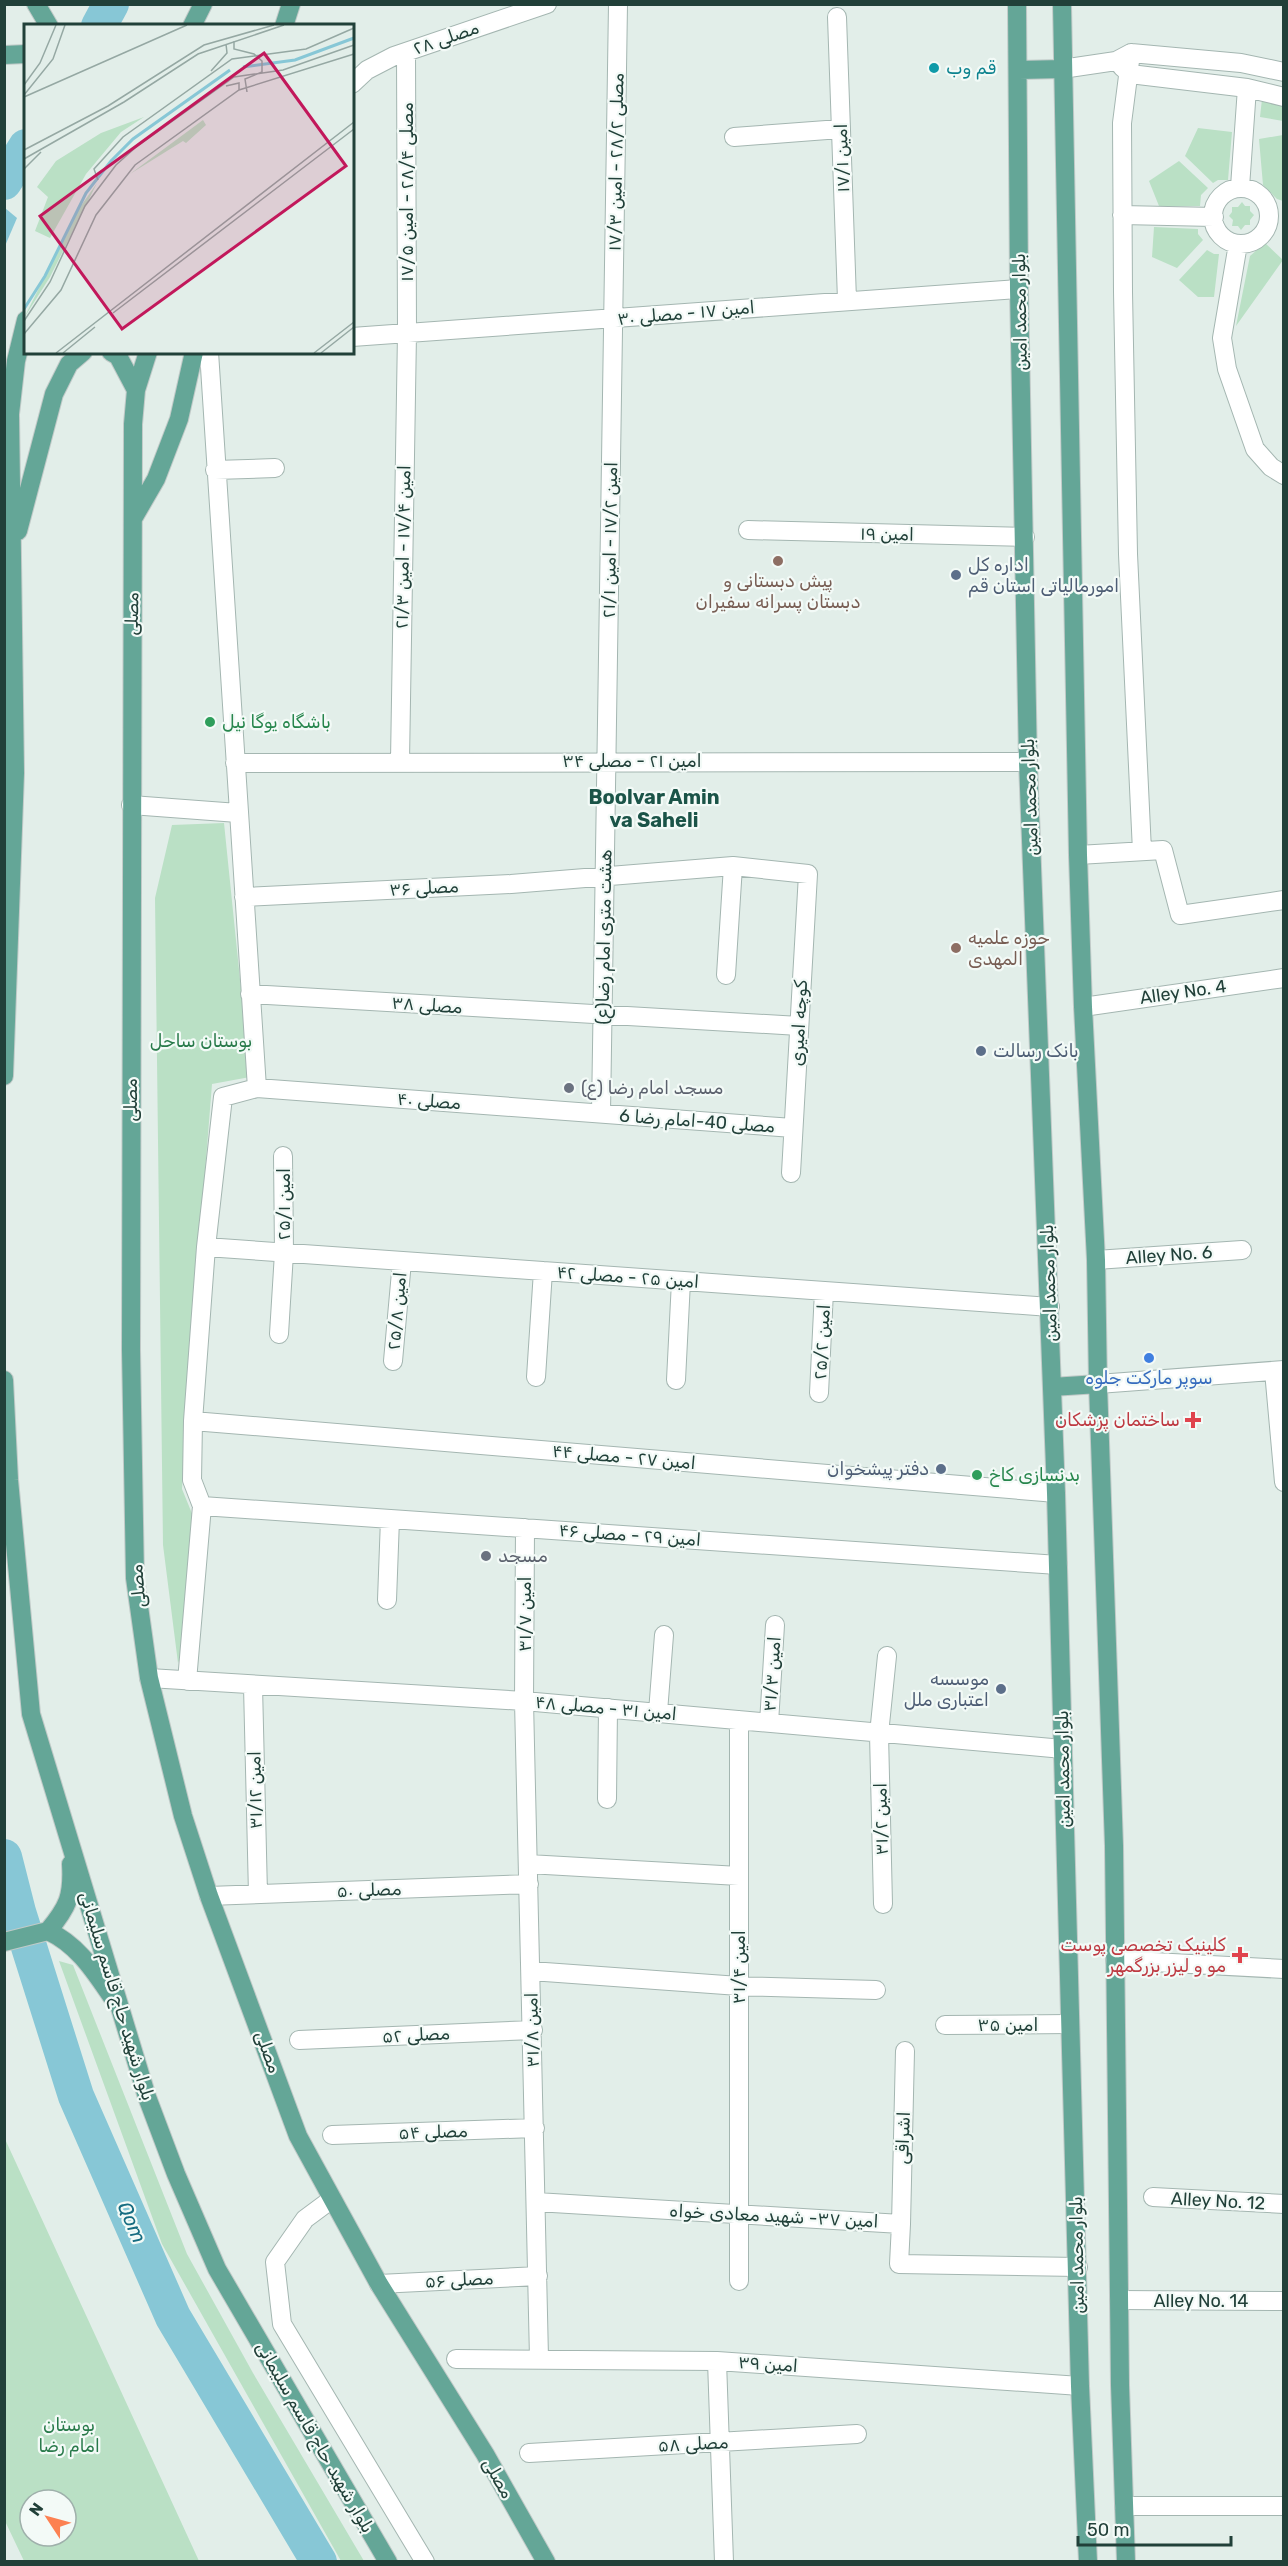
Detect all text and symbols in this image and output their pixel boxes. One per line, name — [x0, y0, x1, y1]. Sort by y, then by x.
street label: مصلی ۲۸ — [410, 17, 482, 59]
inset map — [24, 24, 354, 354]
place label: قم وب — [946, 57, 996, 80]
marker: قم وب — [927, 61, 941, 75]
street label: مصلی ۲۸/۲ - امین ۱۷/۳ — [603, 73, 629, 251]
street label: مصلی ۲۸/۴ - امین ۱۷/۵ — [396, 102, 418, 282]
street label: امین ۱۷/۱ — [830, 123, 854, 193]
street label: بلوار محمد امین — [1008, 253, 1032, 371]
street label: امین ۱۷ - مصلی ۳۰ — [616, 296, 756, 330]
street label: امین ۱۷/۲ - امین ۲۱/۱ — [598, 462, 622, 618]
street label: امین ۱۷/۴ - امین ۲۱/۳ — [391, 465, 415, 629]
street label: امین ۱۹ — [860, 523, 914, 545]
marker: پیش دبستانی و دبستان پسرانه سفیران — [771, 554, 785, 568]
place label: اداره کل امورمالیاتی استان قم — [968, 554, 1119, 598]
marker: اداره کل امورمالیاتی استان قم — [949, 568, 963, 582]
place label: پیش دبستانی و دبستان پسرانه سفیران — [696, 570, 860, 614]
street label: مصلی — [121, 592, 143, 636]
place label: باشگاه یوگا نیل — [222, 711, 331, 733]
marker: باشگاه یوگا نیل — [203, 715, 217, 729]
street label: بلوار محمد امین — [1017, 738, 1043, 856]
street label: امین ۲۱ - مصلی ۳۴ — [562, 750, 702, 772]
district label: Boolvar Amin va Saheli — [588, 785, 720, 832]
street label: هشت متری امام رضا(ع) — [591, 849, 618, 1025]
street label: مصلی ۳۶ — [389, 875, 459, 901]
place label: حوزه علمیه المهدی — [968, 927, 1050, 970]
marker: حوزه علمیه المهدی — [949, 941, 963, 955]
street label: Alley No. 4 — [1138, 975, 1228, 1009]
street label: کوچه امیری — [786, 979, 812, 1067]
street label: مصلی ۳۸ — [391, 992, 463, 1018]
park label: بوستان ساحل — [150, 1030, 252, 1052]
place label: بانک رسالت — [993, 1040, 1079, 1062]
marker: بانک رسالت — [974, 1044, 988, 1058]
place label: مسجد امام رضا (ع) — [581, 1077, 723, 1100]
street label: مصلی — [120, 1078, 142, 1122]
marker: مسجد امام رضا (ع) — [562, 1081, 576, 1095]
street label: مصلی ۴۰ — [396, 1088, 462, 1114]
street label: مصلی 40-امام رضا 6 — [618, 1105, 776, 1137]
street label: امین ۲۵/۱ — [273, 1168, 295, 1240]
street label: بلوار محمد امین — [1036, 1224, 1062, 1342]
street label: Alley No. 6 — [1125, 1241, 1213, 1269]
street label: امین ۲۵ - مصلی ۴۲ — [556, 1261, 700, 1293]
street label: امین ۲۵/۸ — [383, 1271, 411, 1351]
street label: امین ۲۵/۲ — [809, 1304, 835, 1380]
marker: سوپر مارکت جلوه — [1142, 1351, 1156, 1365]
place label: سوپر مارکت جلوه — [1085, 1367, 1213, 1390]
place label: ساختمان پزشکان — [1055, 1409, 1180, 1432]
marker: ساختمان پزشکان — [1184, 1411, 1202, 1429]
street label: امین ۲۷ - مصلی ۴۴ — [551, 1440, 697, 1474]
place label: دفتر پیشخوان — [827, 1458, 929, 1481]
marker: دفتر پیشخوان — [934, 1462, 948, 1476]
place label: بدنسازی کاخ — [989, 1464, 1080, 1487]
marker: بدنسازی کاخ — [970, 1468, 984, 1482]
street label: امین ۲۹ - مصلی ۴۶ — [558, 1519, 702, 1551]
place label: مسجد — [498, 1545, 548, 1567]
marker: مسجد — [479, 1549, 493, 1563]
street label: مصلی — [125, 1563, 151, 1609]
street label: امین ۳۱/۷ — [514, 1576, 536, 1652]
street label: امین ۳۱/۳ — [758, 1636, 786, 1712]
place label: موسسه اعتباری ملل — [904, 1668, 989, 1711]
marker: موسسه اعتباری ملل — [994, 1682, 1008, 1696]
street label: امین ۳۱ - مصلی ۴۸ — [534, 1691, 678, 1725]
street label: بلوار محمد امین — [1051, 1710, 1075, 1828]
street label: امین ۳۱/۱۲ — [243, 1751, 267, 1829]
street label: امین ۳۱/۲ — [869, 1782, 893, 1856]
street label: مصلی ۵۰ — [336, 1878, 402, 1902]
street label: بلوار شهید حاج قاسم سلیمانی — [74, 1889, 159, 2103]
street label: امین ۳۱/۴ — [728, 1930, 750, 2004]
place label: کلینیک تخصصی پوست مو و لیزر بزرگمهر — [1060, 1934, 1226, 1977]
marker: کلینیک تخصصی پوست مو و لیزر بزرگمهر — [1231, 1946, 1249, 1964]
street label: امین ۳۱/۸ — [520, 1992, 544, 2068]
street label: امین ۳۵ — [978, 2014, 1038, 2036]
street label: مصلی ۵۲ — [381, 2022, 451, 2048]
street label: مصلی — [250, 2028, 286, 2076]
street label: اشراقی — [891, 2111, 915, 2165]
street label: مصلی ۵۴ — [398, 2120, 468, 2144]
street label: Alley No. 12 — [1170, 2188, 1266, 2214]
street label: بلوار محمد امین — [1065, 2196, 1089, 2314]
water label: Qom — [112, 2198, 152, 2246]
street label: امین ۳۷- شهید معادی خواه — [669, 2200, 879, 2232]
street label: مصلی ۵۶ — [424, 2267, 494, 2293]
street label: Alley No. 14 — [1154, 2290, 1248, 2312]
street label: بلوار شهید حاج قاسم سلیمانی — [250, 2337, 379, 2537]
street label: امین ۳۹ — [737, 2351, 799, 2377]
park label: بوستان امام رضا — [38, 2414, 100, 2457]
street label: مصلی ۵۸ — [657, 2431, 729, 2457]
street label: مصلی — [478, 2454, 518, 2502]
north arrow — [18, 2488, 78, 2548]
text: N — [25, 2499, 47, 2520]
scale bar — [1078, 2509, 1231, 2547]
text: 50 m — [1087, 2519, 1130, 2541]

